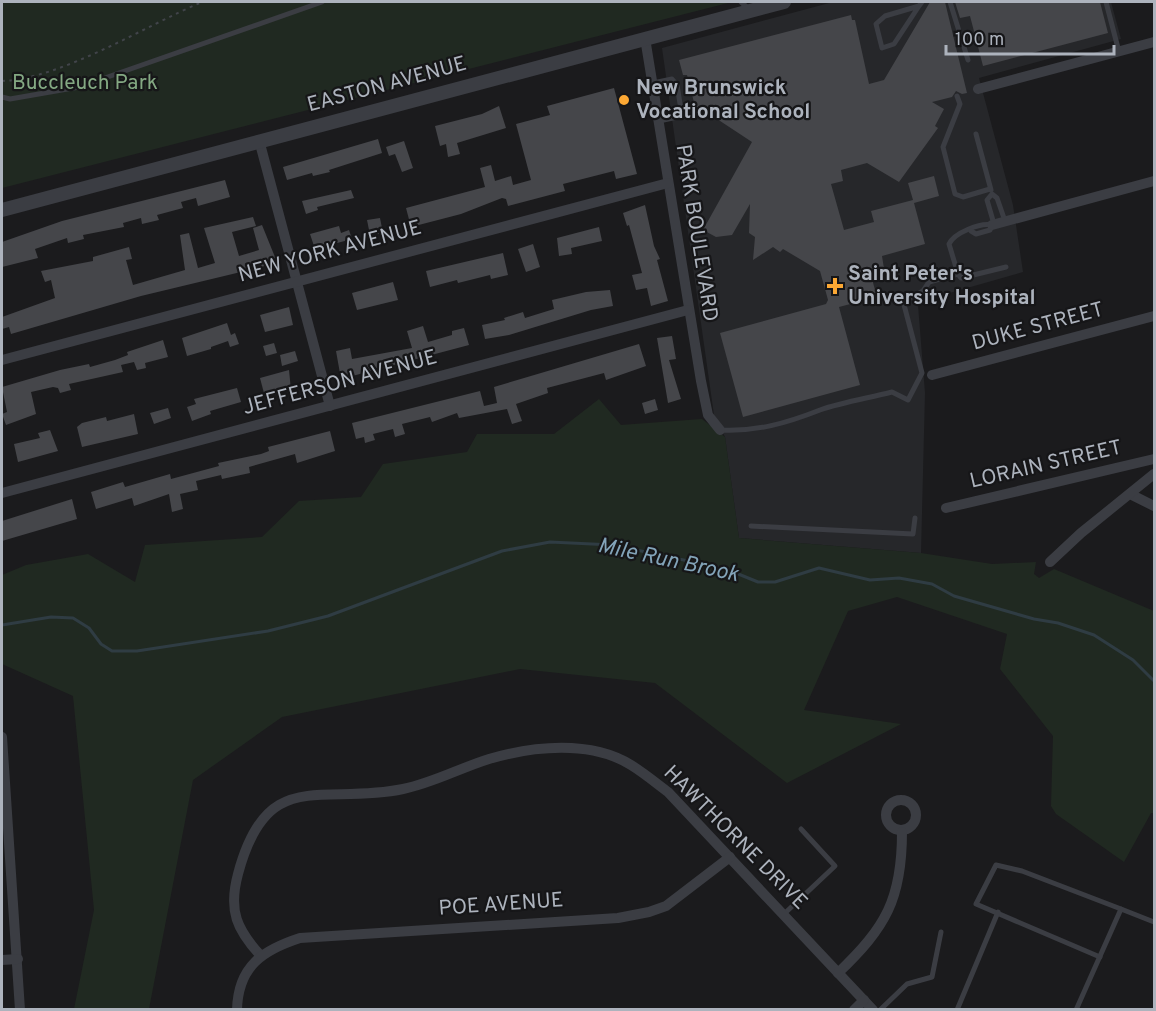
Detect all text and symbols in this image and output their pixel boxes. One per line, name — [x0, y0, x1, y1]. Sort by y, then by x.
scale bar — [946, 18, 1114, 56]
text: 100 m — [955, 29, 1004, 52]
street label: EASTON AVENUE — [304, 51, 470, 119]
park label: Buccleuch Park — [12, 70, 158, 97]
place label: New Brunswick Vocational School — [636, 75, 810, 126]
marker: New Brunswick Vocational School — [617, 93, 631, 107]
street label: PARK BOULEVARD — [669, 142, 723, 324]
street label: NEW YORK AVENUE — [235, 215, 425, 289]
place label: Saint Peter's University Hospital — [848, 261, 1036, 312]
marker: Saint Peter's University Hospital — [826, 277, 844, 295]
street label: DUKE STREET — [969, 296, 1107, 358]
street label: JEFFERSON AVENUE — [240, 344, 440, 422]
street label: LORAIN STREET — [967, 434, 1125, 496]
water label: Mile Run Brook — [595, 533, 742, 589]
street label: HAWTHORNE DRIVE — [657, 760, 813, 916]
street label: POE AVENUE — [438, 887, 564, 923]

